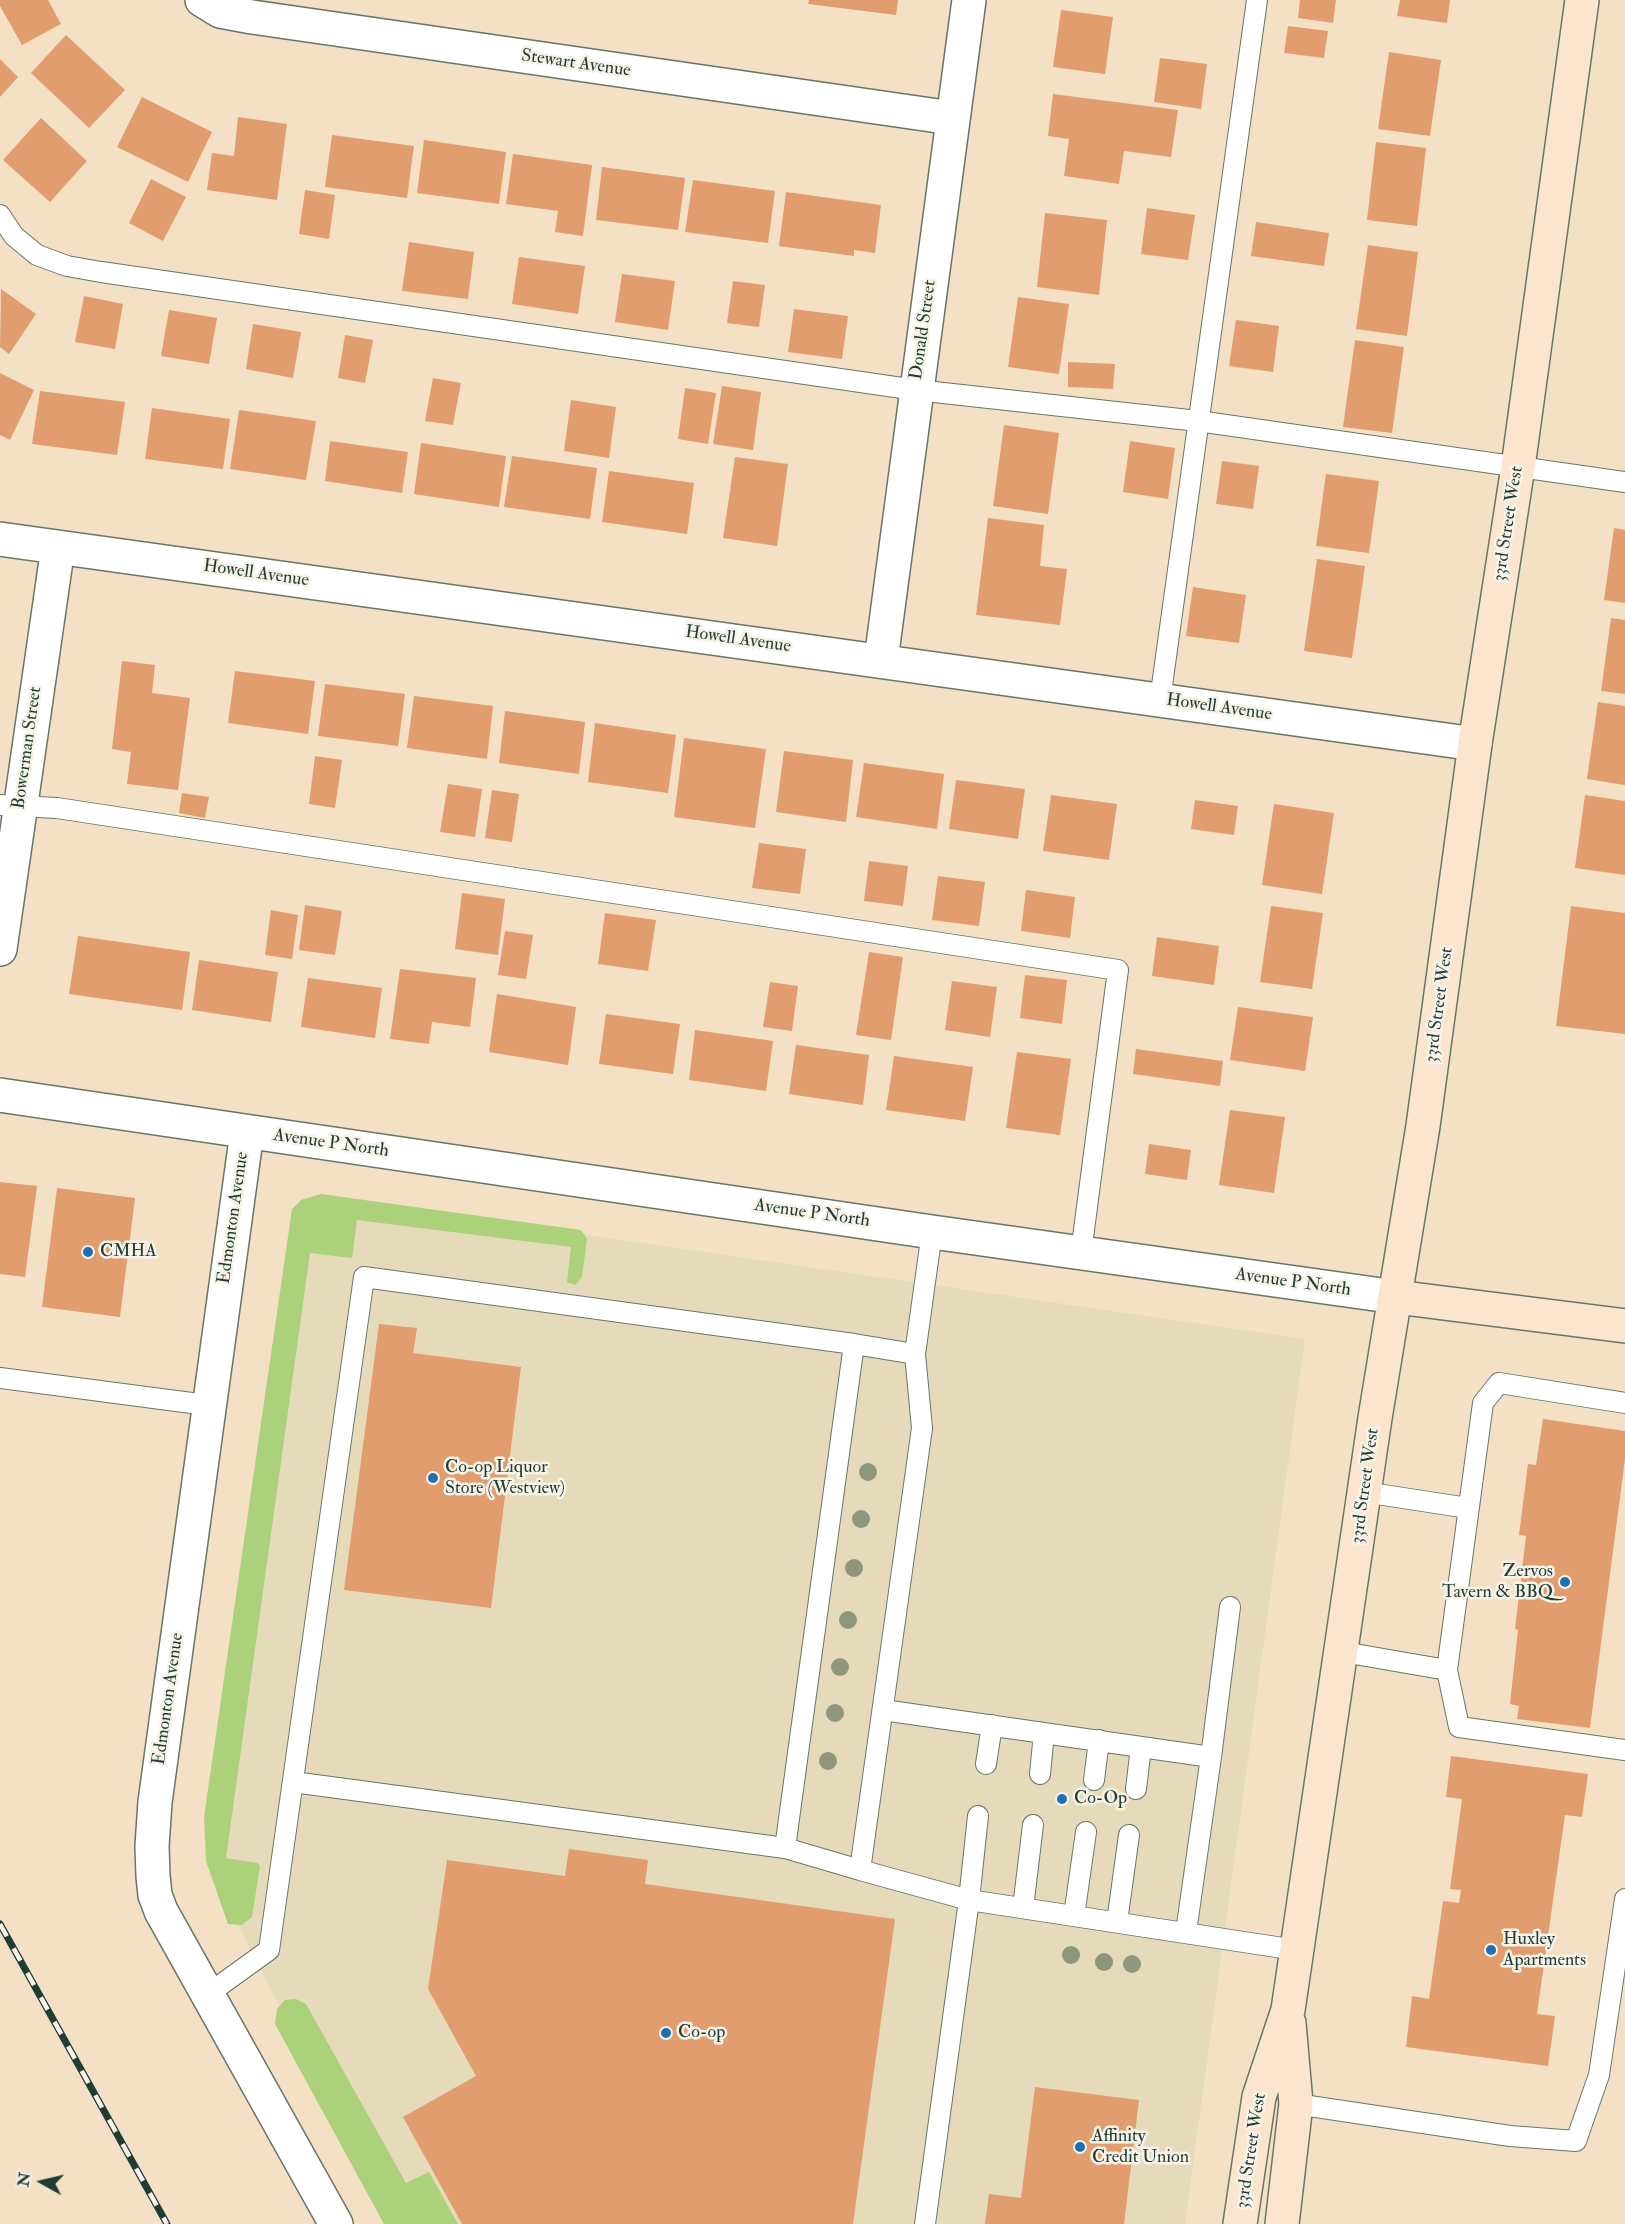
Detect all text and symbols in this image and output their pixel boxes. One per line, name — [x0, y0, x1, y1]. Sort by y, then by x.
street label: Stewart Avenue — [520, 46, 632, 82]
street label: Donald Street — [906, 279, 942, 381]
street label: 33rd Street West — [1489, 465, 1529, 583]
street label: Howell Avenue — [202, 556, 310, 592]
street label: Howell Avenue — [684, 622, 792, 658]
street label: Bowerman Street — [9, 685, 47, 811]
street label: Howell Avenue — [1165, 690, 1273, 726]
street label: 33rd Street West — [1421, 946, 1459, 1064]
street label: Avenue P North — [272, 1125, 390, 1163]
street label: Edmonton Avenue — [214, 1151, 254, 1285]
street label: Avenue P North — [753, 1195, 871, 1233]
place label: CMHA — [100, 1241, 157, 1263]
marker: CMHA — [81, 1245, 95, 1259]
street label: Avenue P North — [1234, 1264, 1352, 1302]
street label: 33rd Street West — [1347, 1427, 1385, 1545]
place label: Co-op Liquor Store (Westview) — [445, 1457, 565, 1500]
marker: Co-op Liquor Store (Westview) — [426, 1471, 440, 1485]
place label: Zervos Tavern & BBQ — [1442, 1561, 1553, 1604]
marker: Zervos Tavern & BBQ — [1558, 1575, 1572, 1589]
street label: Edmonton Avenue — [149, 1632, 189, 1766]
place label: Co-Op — [1074, 1788, 1127, 1810]
marker: Co-Op — [1055, 1792, 1069, 1806]
place label: Huxley Apartments — [1503, 1929, 1586, 1972]
marker: Huxley Apartments — [1484, 1943, 1498, 1957]
place label: Co-op — [678, 2022, 725, 2044]
marker: Co-op — [659, 2026, 673, 2040]
street label: 33rd Street West — [1232, 2092, 1272, 2210]
place label: Affinity Credit Union — [1092, 2126, 1189, 2168]
marker: Affinity Credit Union — [1073, 2140, 1087, 2154]
north arrow — [12, 2152, 72, 2212]
text: N — [13, 2171, 35, 2188]

